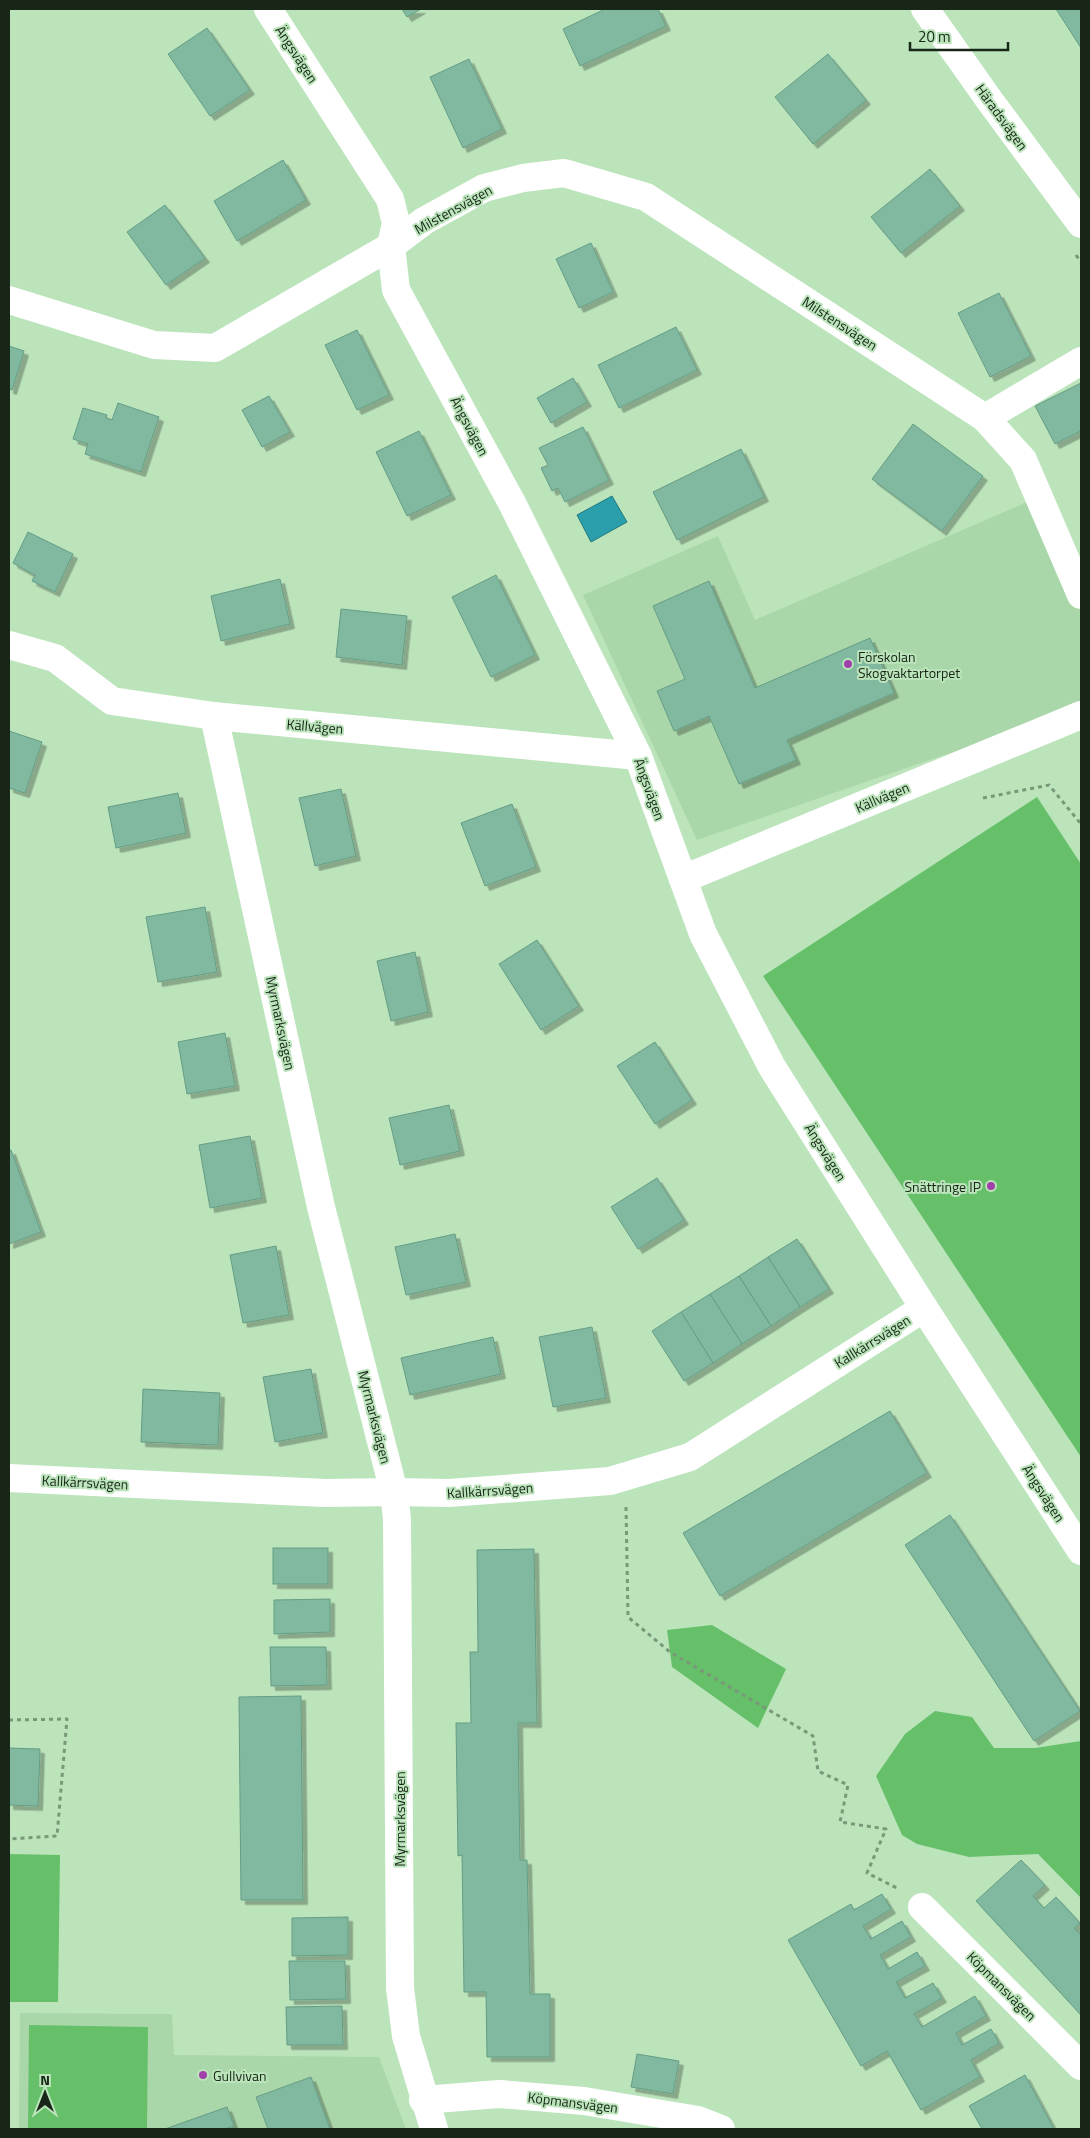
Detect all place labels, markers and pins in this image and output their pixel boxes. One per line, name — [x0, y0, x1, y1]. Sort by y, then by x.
place label: Förskolan Skogvaktartorpet — [858, 646, 960, 683]
marker: Förskolan Skogvaktartorpet — [842, 658, 854, 670]
place label: Snättringe IP — [905, 1176, 981, 1197]
marker: Snättringe IP — [985, 1180, 997, 1192]
place label: Gullvivan — [213, 2065, 266, 2086]
marker: Gullvivan — [197, 2069, 209, 2081]

